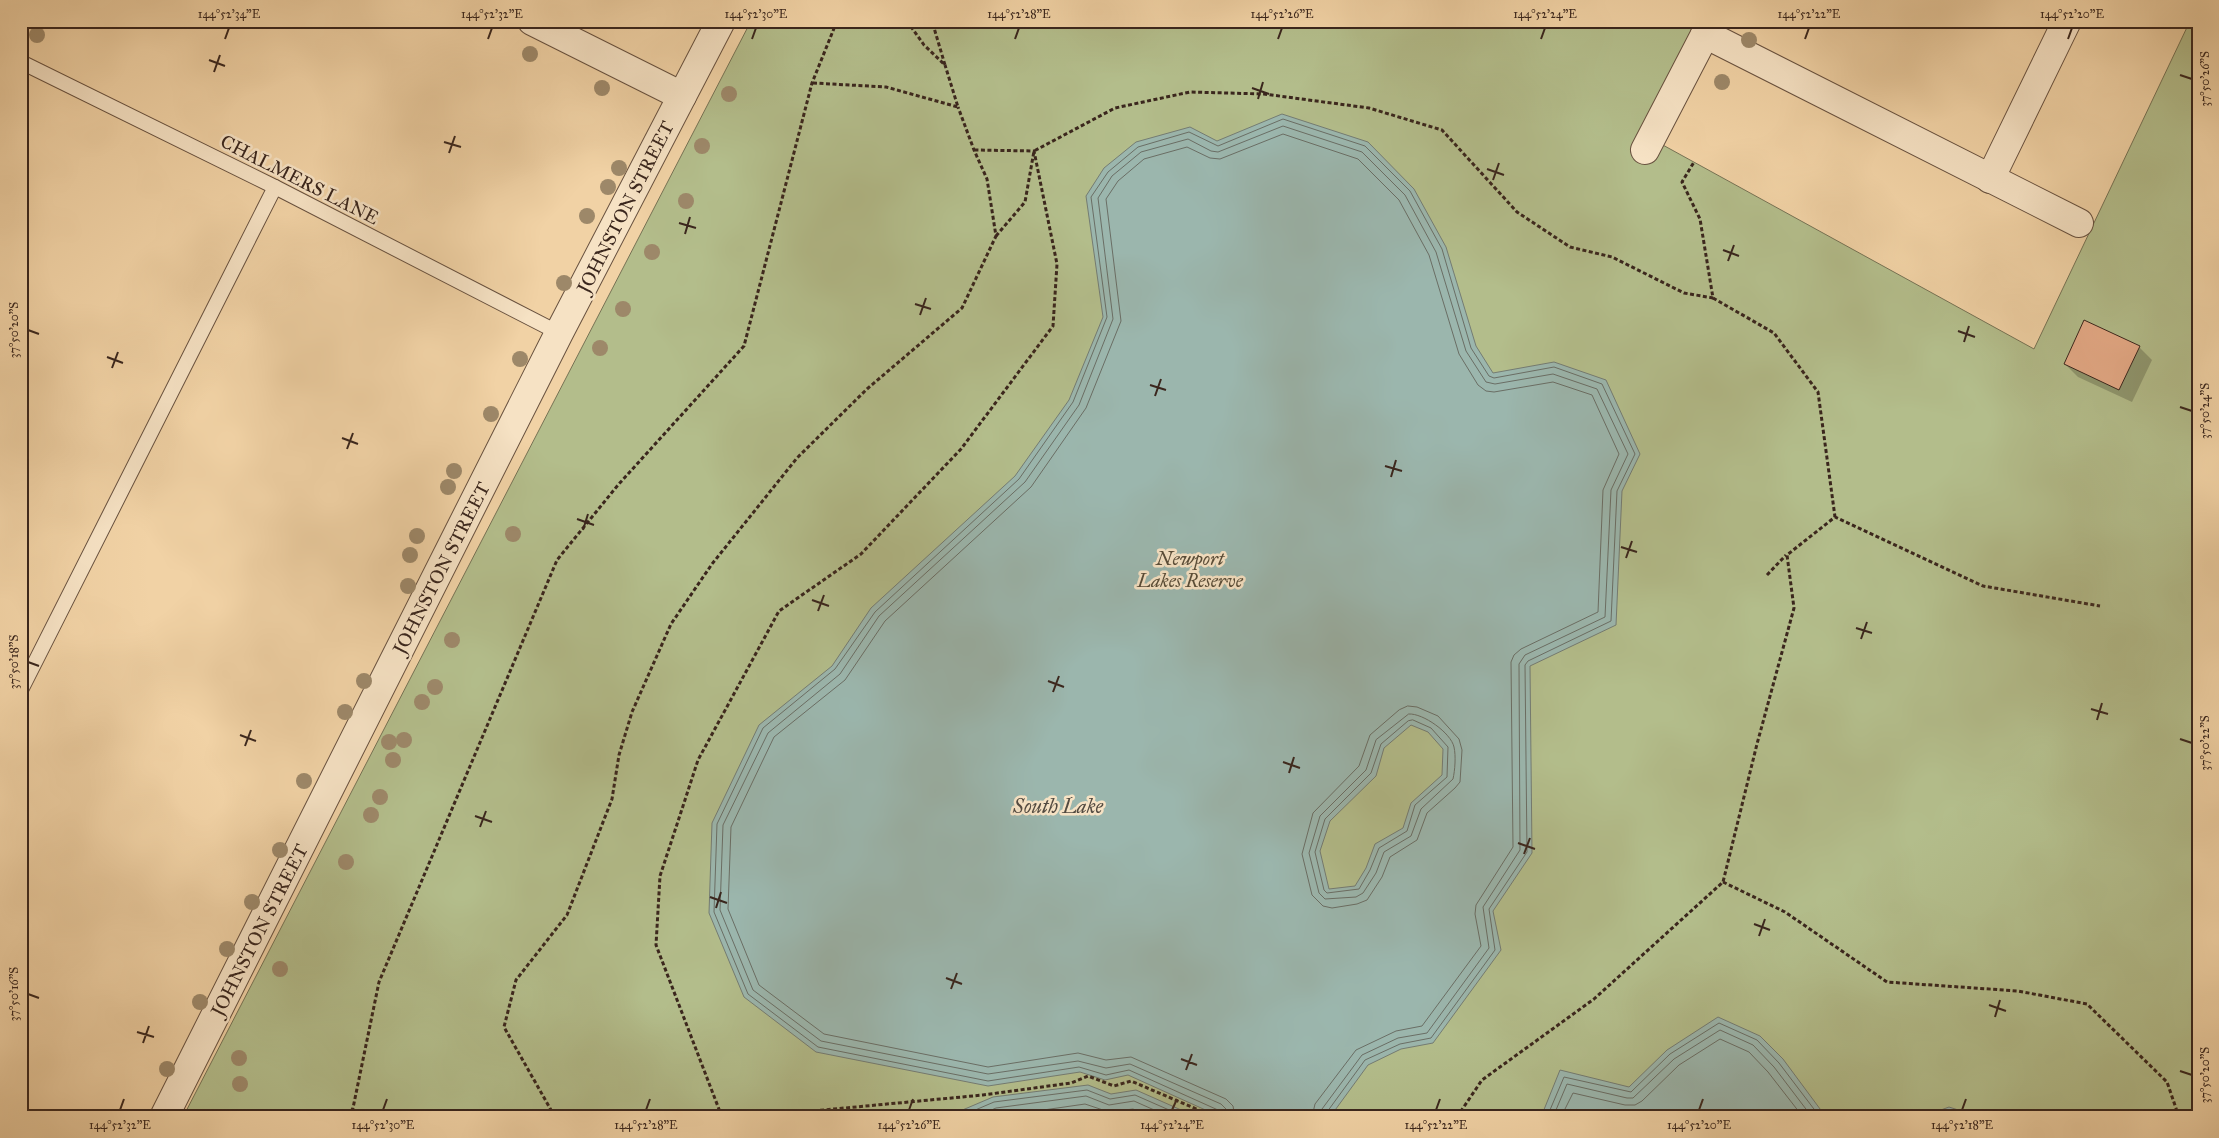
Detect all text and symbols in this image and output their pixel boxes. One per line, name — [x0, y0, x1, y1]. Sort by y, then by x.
text: 144°52'34"E — [198, 7, 261, 21]
text: 144°52'32"E — [461, 7, 523, 21]
text: 144°52'30"E — [725, 7, 788, 21]
text: 144°52'28"E — [987, 7, 1051, 21]
text: 144°52'26"E — [1250, 7, 1314, 21]
text: 144°52'24"E — [1513, 7, 1577, 21]
text: 144°52'22"E — [1778, 7, 1841, 21]
text: 144°52'20"E — [2040, 7, 2104, 21]
text: 37°50'26"S — [2198, 51, 2212, 107]
street label: JOHNSTON STREET — [571, 117, 680, 299]
street label: CHALMERS LANE — [217, 129, 383, 230]
text: 37°50'20"S — [7, 302, 21, 358]
text: 37°50'24"S — [2198, 383, 2212, 439]
street label: JOHNSTON STREET — [387, 478, 496, 660]
park label: Newport Lakes Reserve — [1136, 547, 1244, 592]
text: 37°50'18"S — [7, 635, 21, 689]
text: 37°50'22"S — [2198, 715, 2212, 771]
water label: South Lake — [1012, 794, 1104, 818]
street label: JOHNSTON STREET — [205, 840, 314, 1022]
text: 37°50'16"S — [7, 967, 21, 1021]
text: 37°50'20"S — [2198, 1047, 2212, 1103]
text: 144°52'32"E — [89, 1118, 151, 1132]
text: 144°52'30"E — [352, 1118, 415, 1132]
text: 144°52'28"E — [614, 1118, 678, 1132]
text: 144°52'26"E — [877, 1118, 941, 1132]
text: 144°52'24"E — [1140, 1118, 1204, 1132]
text: 144°52'22"E — [1405, 1118, 1468, 1132]
text: 144°52'20"E — [1667, 1118, 1731, 1132]
text: 144°52'18"E — [1931, 1118, 1994, 1132]

